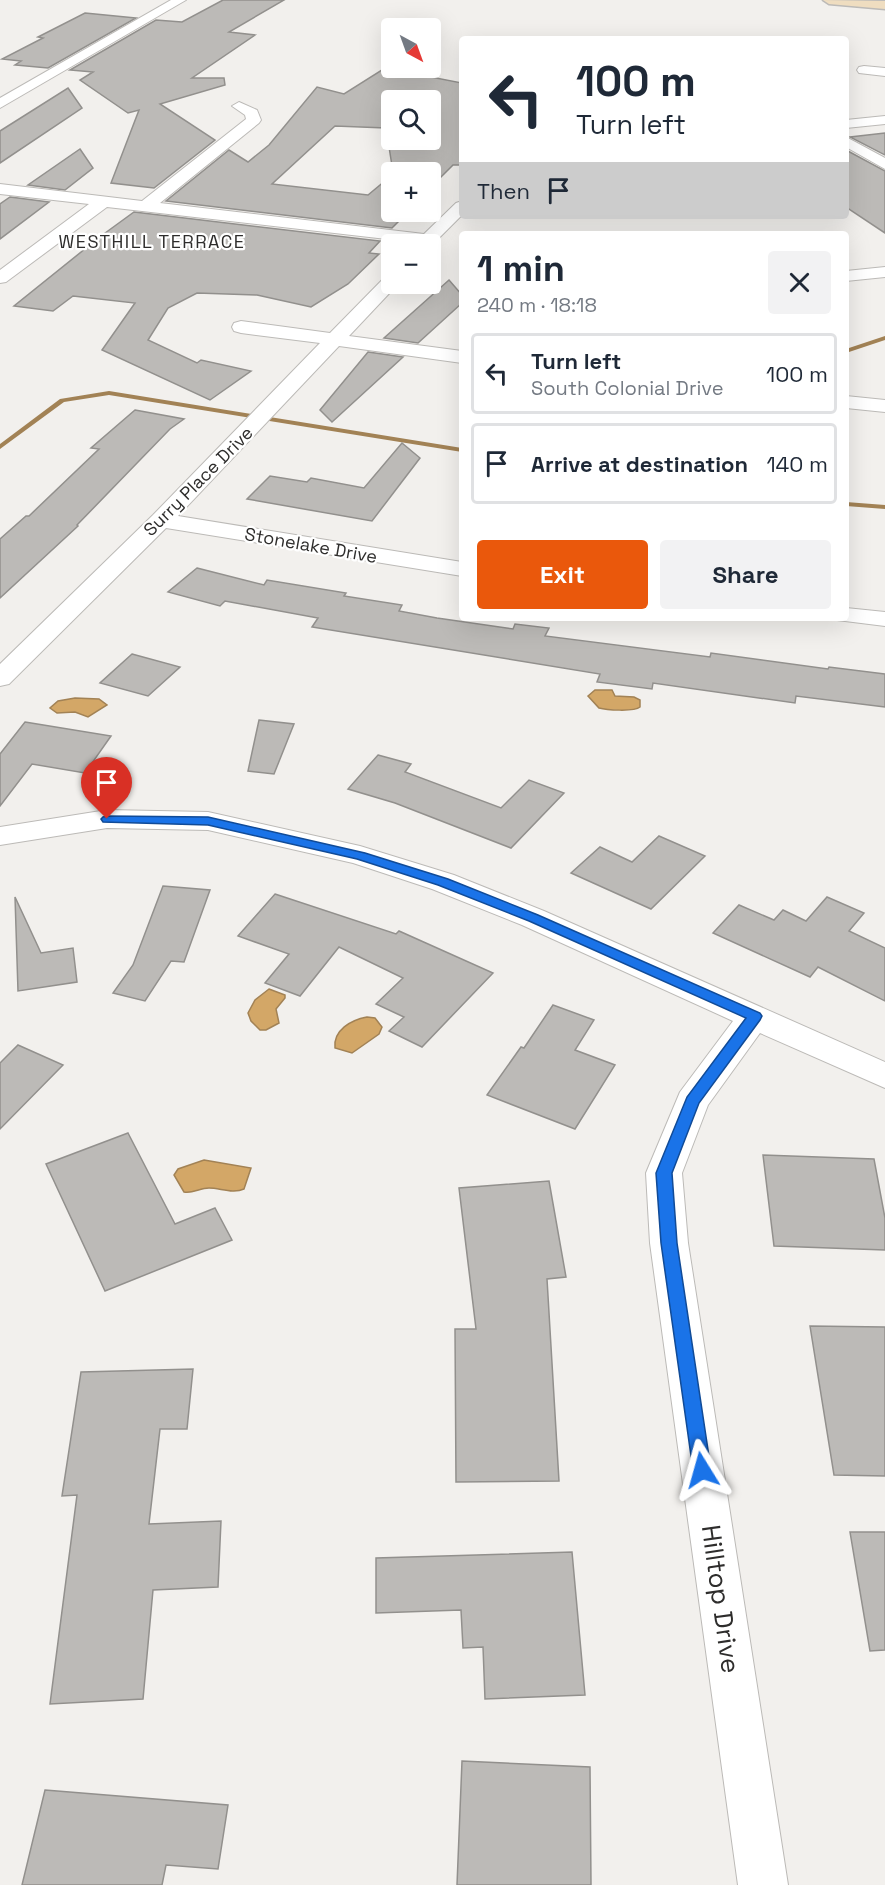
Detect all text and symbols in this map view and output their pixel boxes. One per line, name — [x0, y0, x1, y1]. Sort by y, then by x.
north arrow — [381, 18, 441, 78]
map controls — [381, 18, 441, 294]
text: 100 m — [576, 55, 696, 108]
icon: left — [477, 60, 555, 138]
button: search — [381, 90, 441, 150]
text: Turn left — [576, 107, 686, 142]
button: + — [381, 162, 441, 222]
icon: arrive — [542, 174, 575, 207]
text: Then — [477, 177, 530, 205]
district label: WESTHILL TERRACE — [59, 230, 245, 253]
button: − — [381, 234, 441, 294]
text: 1 min — [477, 246, 565, 292]
button: close — [768, 251, 831, 314]
text: 240 m · 18:18 — [477, 292, 597, 318]
text: Turn left — [531, 347, 621, 375]
icon: left — [480, 357, 513, 390]
text: 100 m — [766, 360, 828, 388]
text: South Colonial Drive — [531, 375, 724, 401]
street label: Surry Place Drive — [138, 421, 258, 541]
icon: arrive — [480, 447, 513, 480]
text: Arrive at destination — [531, 450, 748, 478]
text: 140 m — [766, 450, 828, 478]
street label: Stonelake Drive — [243, 522, 379, 568]
button: Exit — [477, 540, 648, 609]
button: Share — [660, 540, 831, 609]
pin — [81, 757, 132, 819]
icon: arrive — [90, 766, 123, 799]
position arrow — [670, 1438, 734, 1502]
street label: Hilltop Drive — [694, 1523, 748, 1675]

